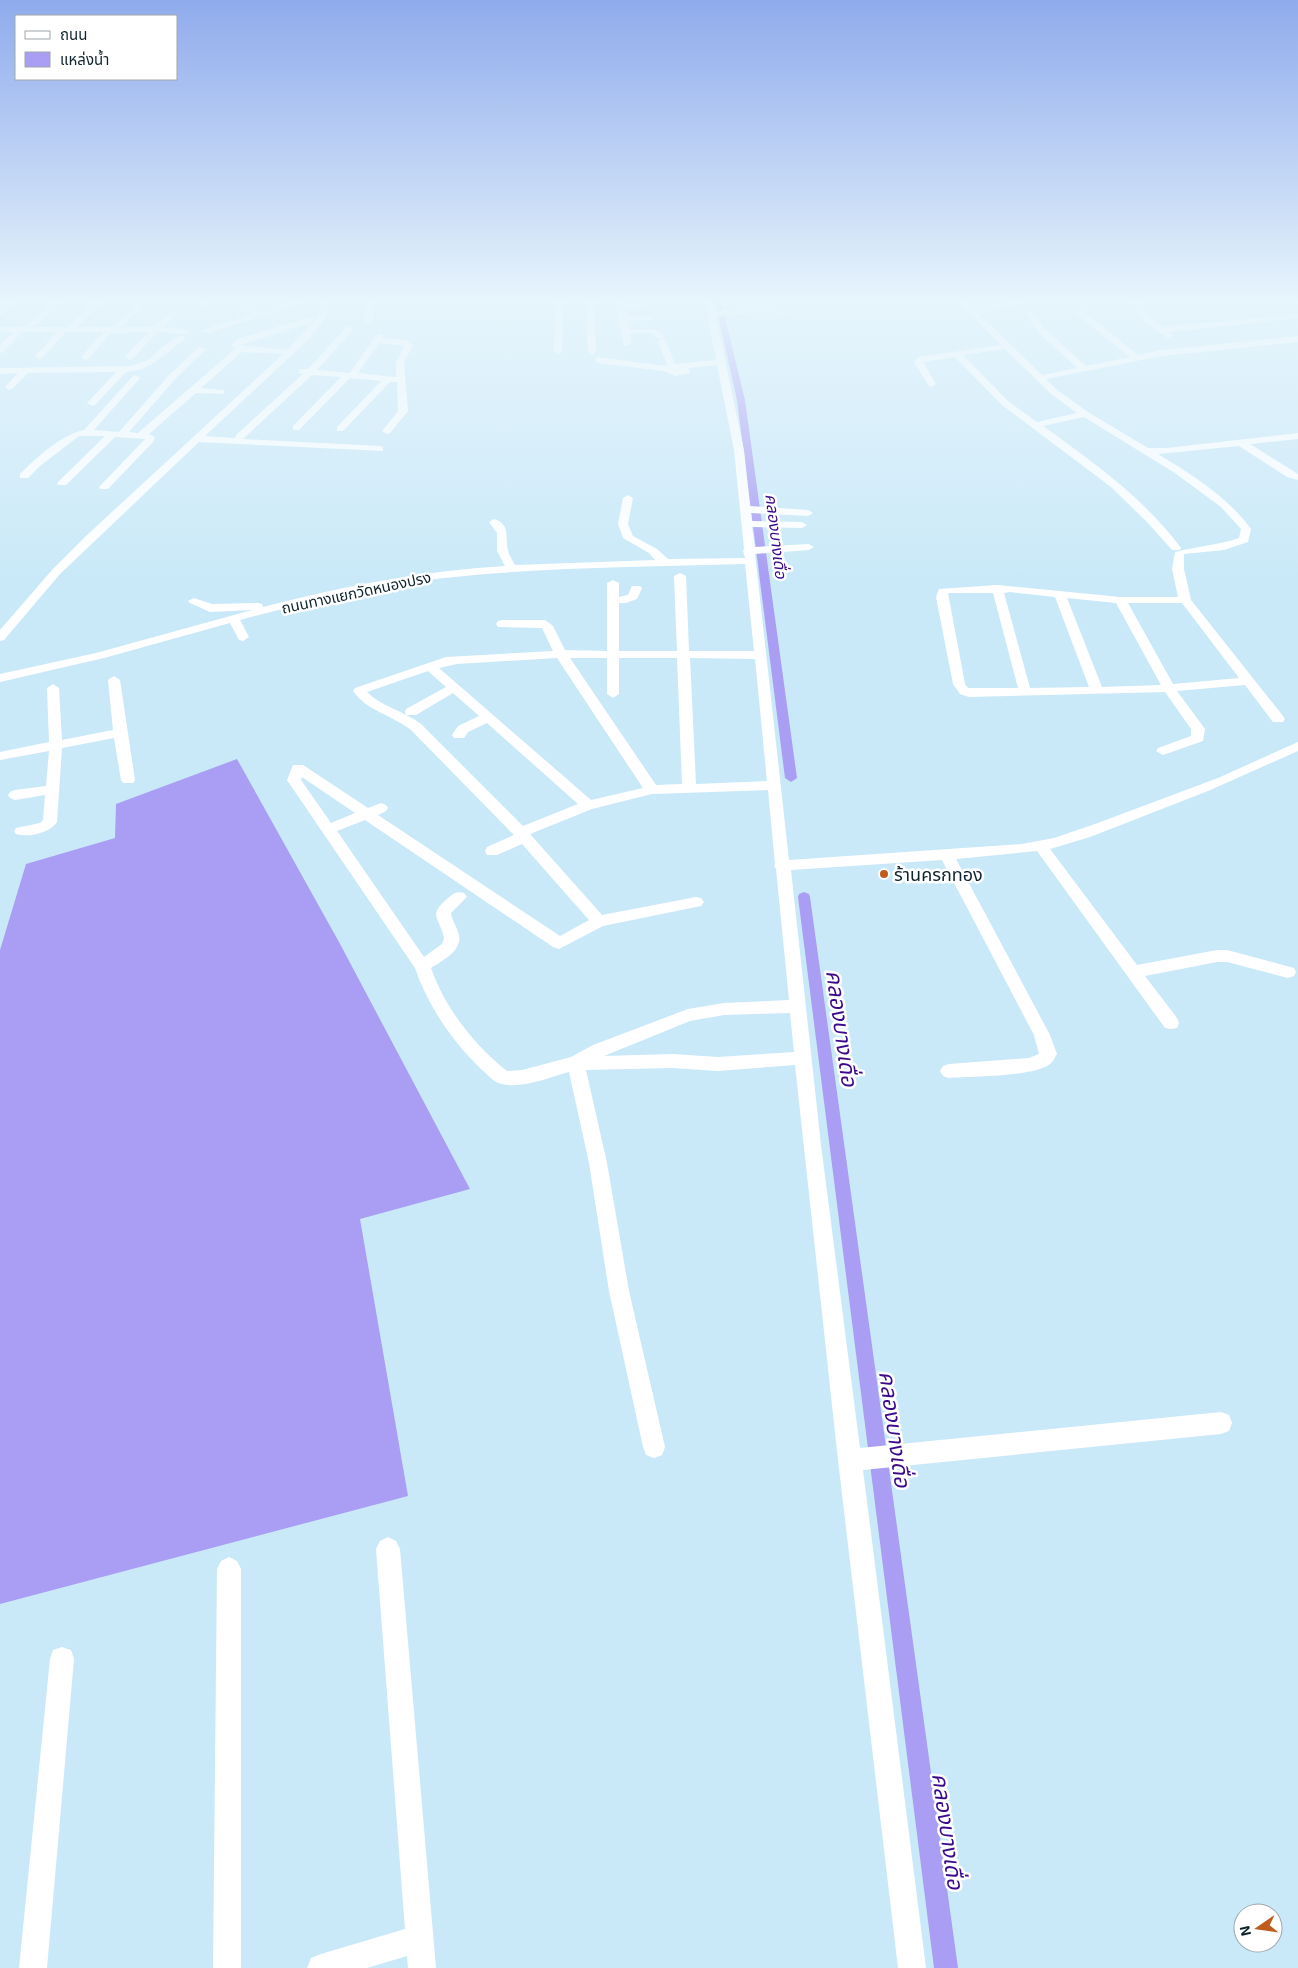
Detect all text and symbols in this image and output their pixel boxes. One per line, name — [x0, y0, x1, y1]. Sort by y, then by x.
legend — [15, 15, 178, 80]
text: ถนน — [60, 25, 87, 43]
text: แหล่งน้ำ — [60, 49, 109, 68]
water label: คลองบางเดื่อ — [762, 492, 793, 580]
street label: ถนนทางแยกวัดหนองปรง — [280, 567, 432, 617]
place label: ร้านครกทอง — [894, 863, 983, 885]
marker: ร้านครกทอง — [878, 868, 890, 880]
water label: คลองบางเดื่อ — [822, 968, 865, 1089]
water label: คลองบางเดื่อ — [875, 1369, 918, 1490]
water label: คลองบางเดื่อ — [928, 1771, 971, 1892]
north arrow — [1233, 1903, 1283, 1953]
text: N — [1235, 1924, 1254, 1938]

